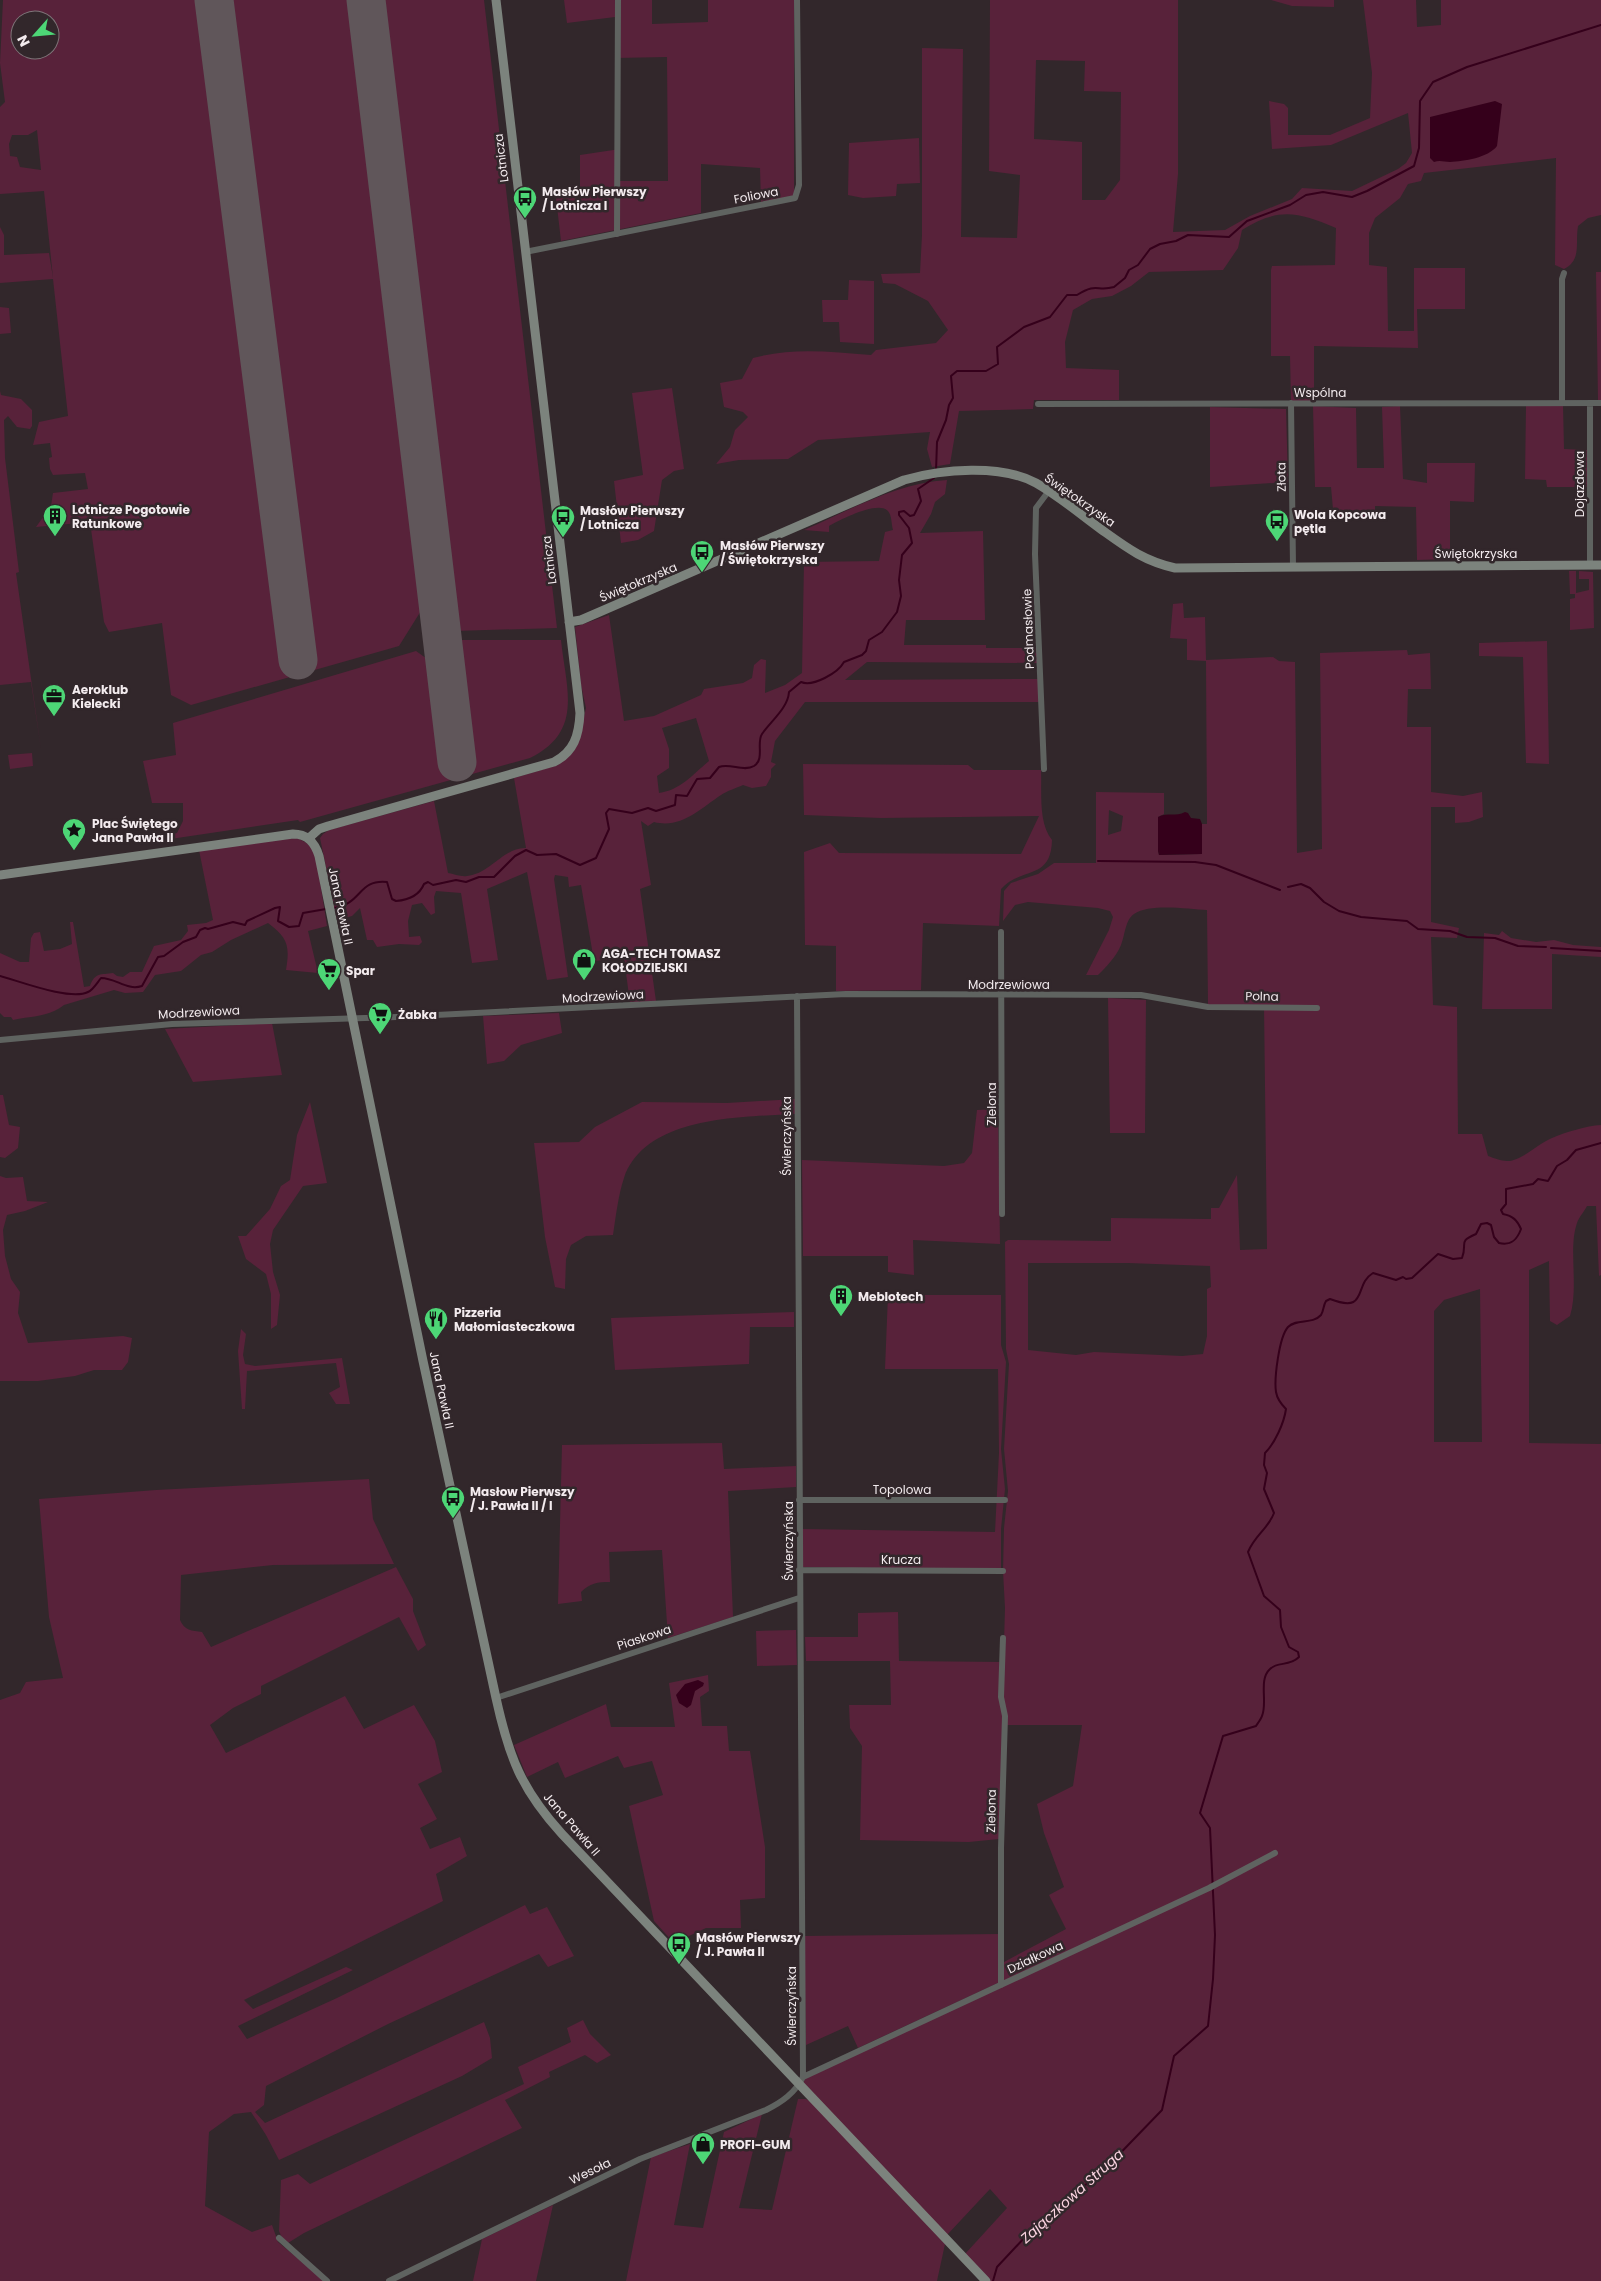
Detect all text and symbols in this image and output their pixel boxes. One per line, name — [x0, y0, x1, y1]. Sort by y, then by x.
north arrow — [10, 10, 60, 60]
text: N — [12, 32, 35, 50]
street label: Lotnicza — [490, 133, 512, 183]
street label: Foliowa — [732, 182, 780, 208]
place label: Masłów Pierwszy / Lotnicza I — [542, 183, 647, 214]
bus stop icon: Masłów Pierwszy / Lotnicza I — [512, 185, 538, 219]
street label: Wspólna — [1294, 384, 1346, 401]
street label: Dojazdowa — [1571, 451, 1588, 517]
street label: Złota — [1272, 462, 1290, 492]
street label: Świętokrzyska — [1041, 469, 1119, 531]
place label: Lotnicze Pogotowie Ratunkowe — [72, 501, 190, 532]
place label: Masłów Pierwszy / Lotnicza — [580, 502, 685, 533]
building icon: Lotnicze Pogotowie Ratunkowe — [42, 503, 68, 537]
bus stop icon: Masłów Pierwszy / Lotnicza — [550, 504, 576, 538]
place label: Wola Kopcowa pętla — [1294, 506, 1386, 537]
bus stop icon: Wola Kopcowa pętla — [1264, 508, 1290, 542]
street label: Lotnicza — [538, 535, 560, 585]
place label: Masłów Pierwszy / Świętokrzyska — [720, 537, 825, 568]
bus stop icon: Masłów Pierwszy / Świętokrzyska — [689, 539, 715, 573]
street label: Świętokrzyska — [1435, 545, 1517, 562]
street label: Świętokrzyska — [597, 558, 679, 606]
street label: Podmasłowie — [1018, 589, 1038, 669]
place label: Aeroklub Kielecki — [72, 681, 128, 712]
office icon: Aeroklub Kielecki — [41, 683, 67, 717]
place label: Plac Świętego Jana Pawła II — [92, 815, 178, 846]
place icon: Plac Świętego Jana Pawła II — [61, 817, 87, 851]
street label: Jana Pawła II — [325, 866, 357, 946]
place label: AGA-TECH TOMASZ KOŁODZIEJSKI — [602, 945, 721, 976]
shop icon: AGA-TECH TOMASZ KOŁODZIEJSKI — [571, 947, 597, 981]
supermarket icon: Spar — [316, 957, 342, 991]
place label: Spar — [346, 962, 375, 979]
street label: Modrzewiowa — [968, 976, 1050, 993]
street label: Modrzewiowa — [562, 985, 644, 1007]
street label: Polna — [1245, 987, 1279, 1005]
street label: Modrzewiowa — [158, 1001, 240, 1023]
supermarket icon: Żabka — [367, 1001, 393, 1035]
place label: Żabka — [398, 1006, 437, 1023]
street label: Zielona — [983, 1082, 1000, 1126]
street label: Świerczyńska — [778, 1096, 795, 1176]
building icon: Meblotech — [828, 1283, 854, 1317]
place label: Meblotech — [858, 1288, 923, 1305]
place label: Pizzeria Małomiasteczkowa — [454, 1304, 575, 1335]
restaurant icon: Pizzeria Małomiasteczkowa — [423, 1306, 449, 1340]
street label: Jana Pawła II — [426, 1350, 458, 1430]
street label: Topolowa — [873, 1481, 931, 1498]
place label: Masłow Pierwszy / J. Pawła II / I — [470, 1483, 575, 1514]
bus stop icon: Masłow Pierwszy / J. Pawła II / I — [440, 1485, 466, 1519]
street label: Świerczyńska — [780, 1501, 797, 1581]
street label: Krucza — [881, 1551, 921, 1568]
street label: Piaskowa — [615, 1620, 673, 1654]
street label: Jana Pawła II — [540, 1789, 604, 1859]
street label: Zielona — [982, 1789, 1000, 1833]
place label: Masłów Pierwszy / J. Pawła II — [696, 1929, 801, 1960]
bus stop icon: Masłów Pierwszy / J. Pawła II — [666, 1931, 692, 1965]
street label: Działkowa — [1004, 1937, 1066, 1977]
street label: Świerczyńska — [783, 1966, 800, 2046]
shop icon: PROFI-GUM — [690, 2131, 716, 2165]
place label: PROFI-GUM — [720, 2136, 790, 2153]
water label: Zajączkowa Struga — [1015, 2144, 1128, 2248]
street label: Wesoła — [566, 2154, 614, 2188]

